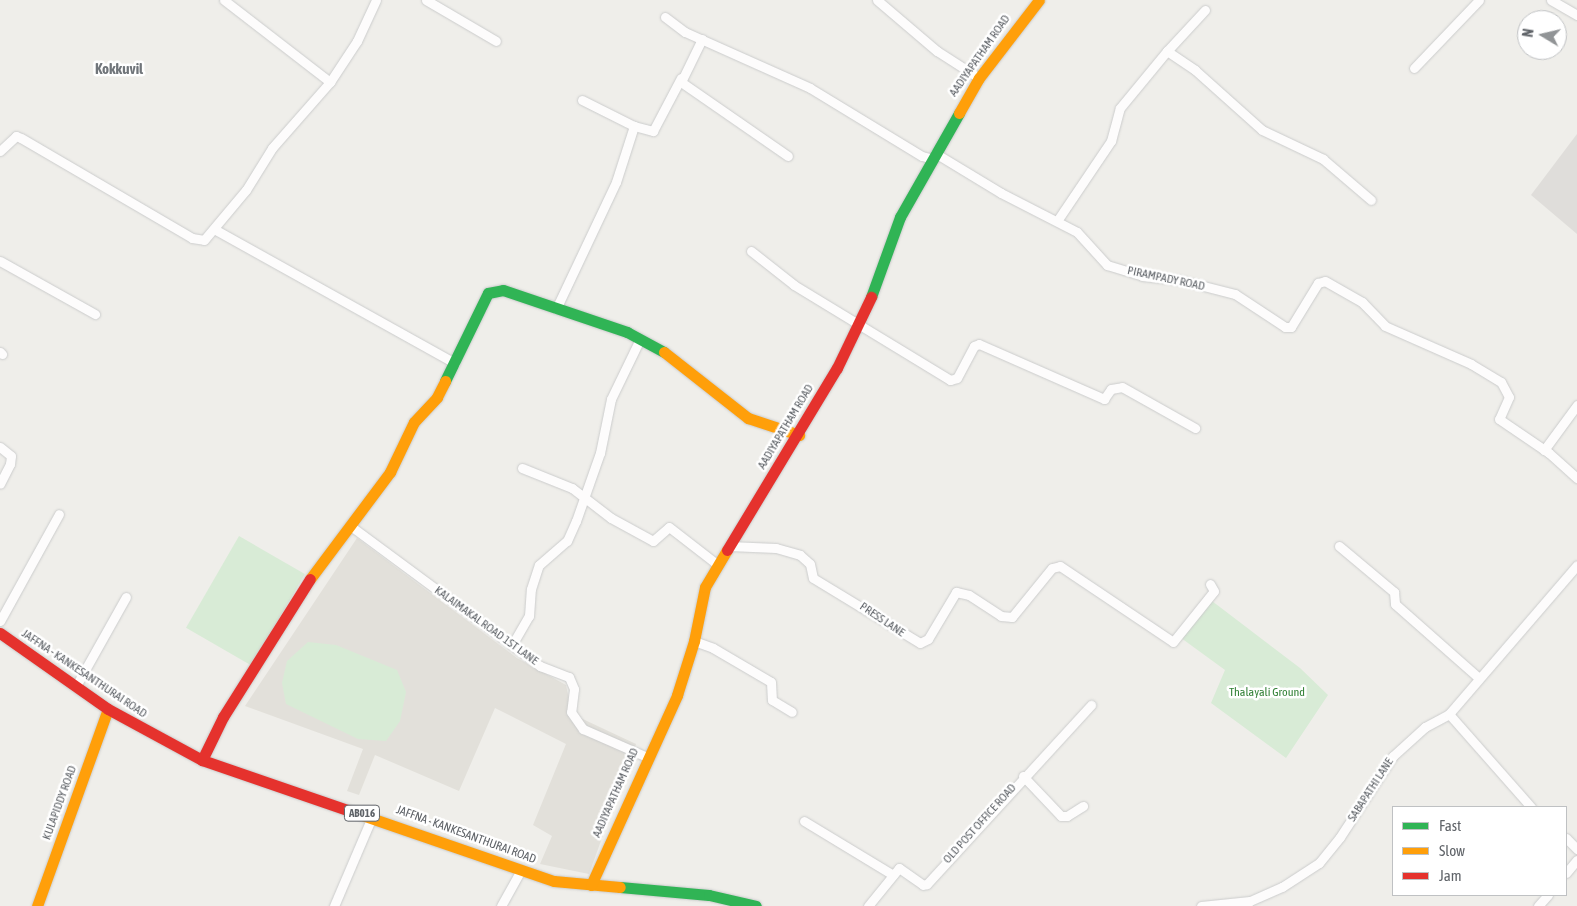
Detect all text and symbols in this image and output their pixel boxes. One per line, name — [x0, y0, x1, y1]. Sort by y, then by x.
north arrow — [1517, 10, 1567, 60]
street label: AADIYAPATHAM ROAD — [946, 12, 1014, 100]
text: N — [1520, 27, 1537, 38]
district label: Kokkuvil — [95, 60, 143, 78]
street label: PIRAMPADY ROAD — [1126, 264, 1206, 294]
street label: AADIYAPATHAM ROAD — [755, 382, 817, 472]
street label: KALAIMAKAL ROAD 1ST LANE — [431, 584, 541, 668]
street label: PRESS LANE — [857, 600, 907, 640]
street label: JAFFNA - KANKESANTHURAI ROAD — [19, 627, 149, 721]
park label: Thalayali Ground — [1229, 686, 1305, 700]
street label: AADIYAPATHAM ROAD — [590, 746, 642, 840]
street label: SABAPATHI LANE — [1345, 755, 1397, 825]
street label: KULAPIDDY ROAD — [40, 764, 80, 842]
street label: OLD POST OFFICE ROAD — [940, 781, 1020, 867]
street label: JAFFNA - KANKESANTHURAI ROAD — [394, 803, 538, 867]
road number: AB016 — [343, 804, 381, 821]
legend — [1392, 806, 1567, 896]
text: Fast — [1439, 817, 1461, 834]
text: Slow — [1439, 842, 1465, 859]
text: Jam — [1439, 867, 1462, 884]

